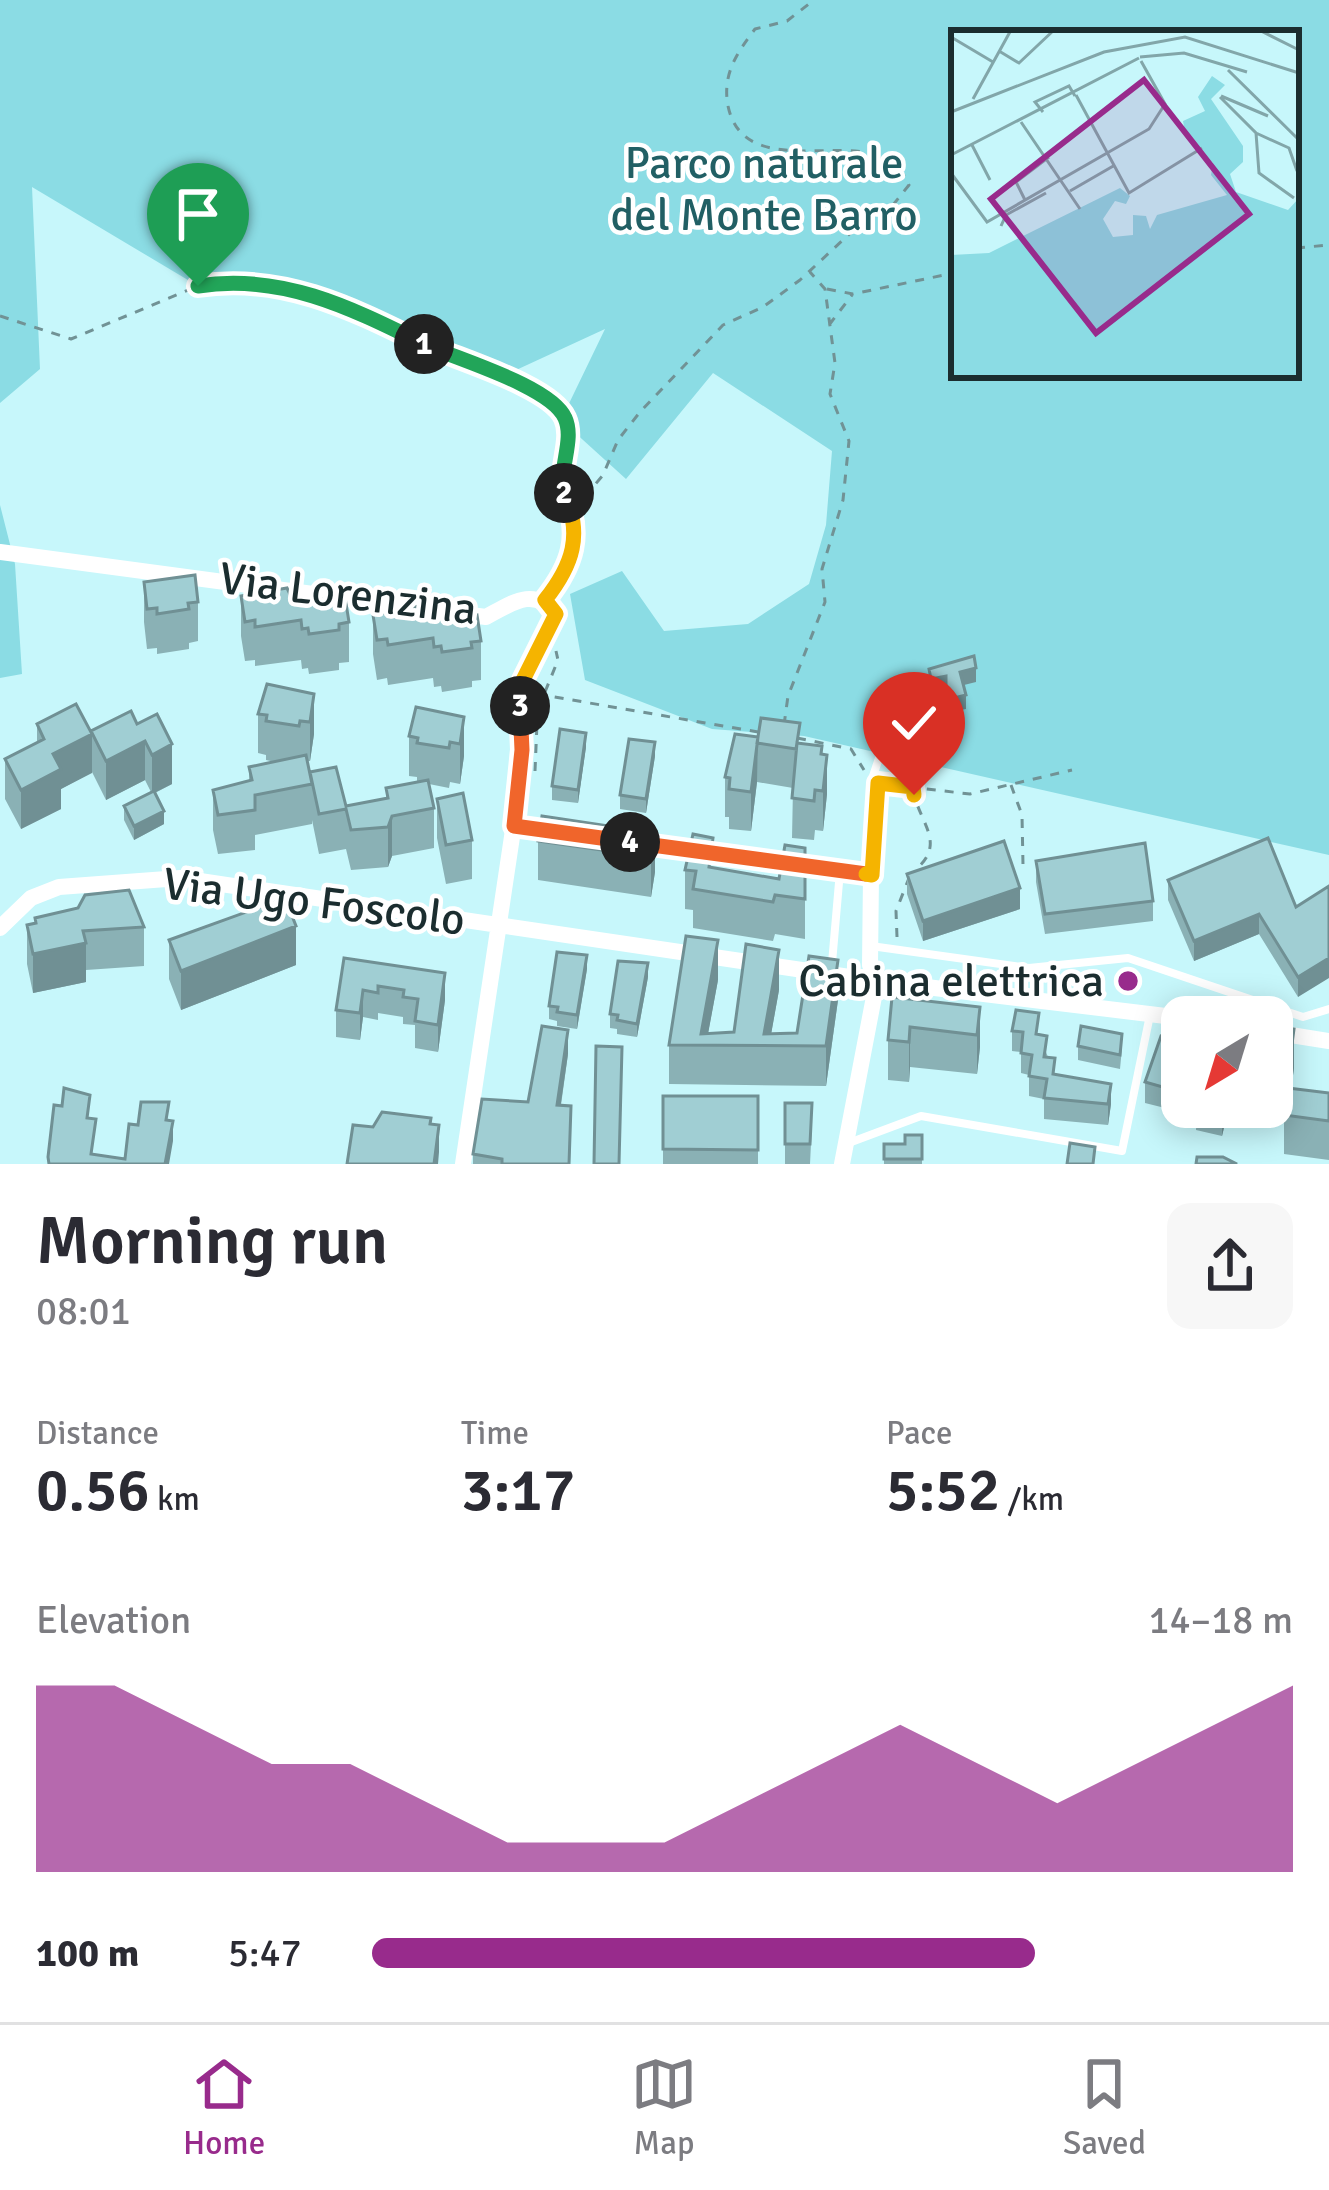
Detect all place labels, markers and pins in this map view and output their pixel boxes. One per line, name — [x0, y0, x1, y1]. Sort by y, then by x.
pin — [147, 163, 249, 286]
pin: 1 — [394, 314, 454, 374]
pin: 2 — [534, 463, 594, 523]
pin — [863, 672, 965, 795]
pin: 3 — [490, 676, 550, 736]
pin: 4 — [600, 812, 660, 872]
place label: Cabina elettrica — [798, 954, 1104, 1009]
marker: Cabina elettrica — [1115, 968, 1141, 994]

